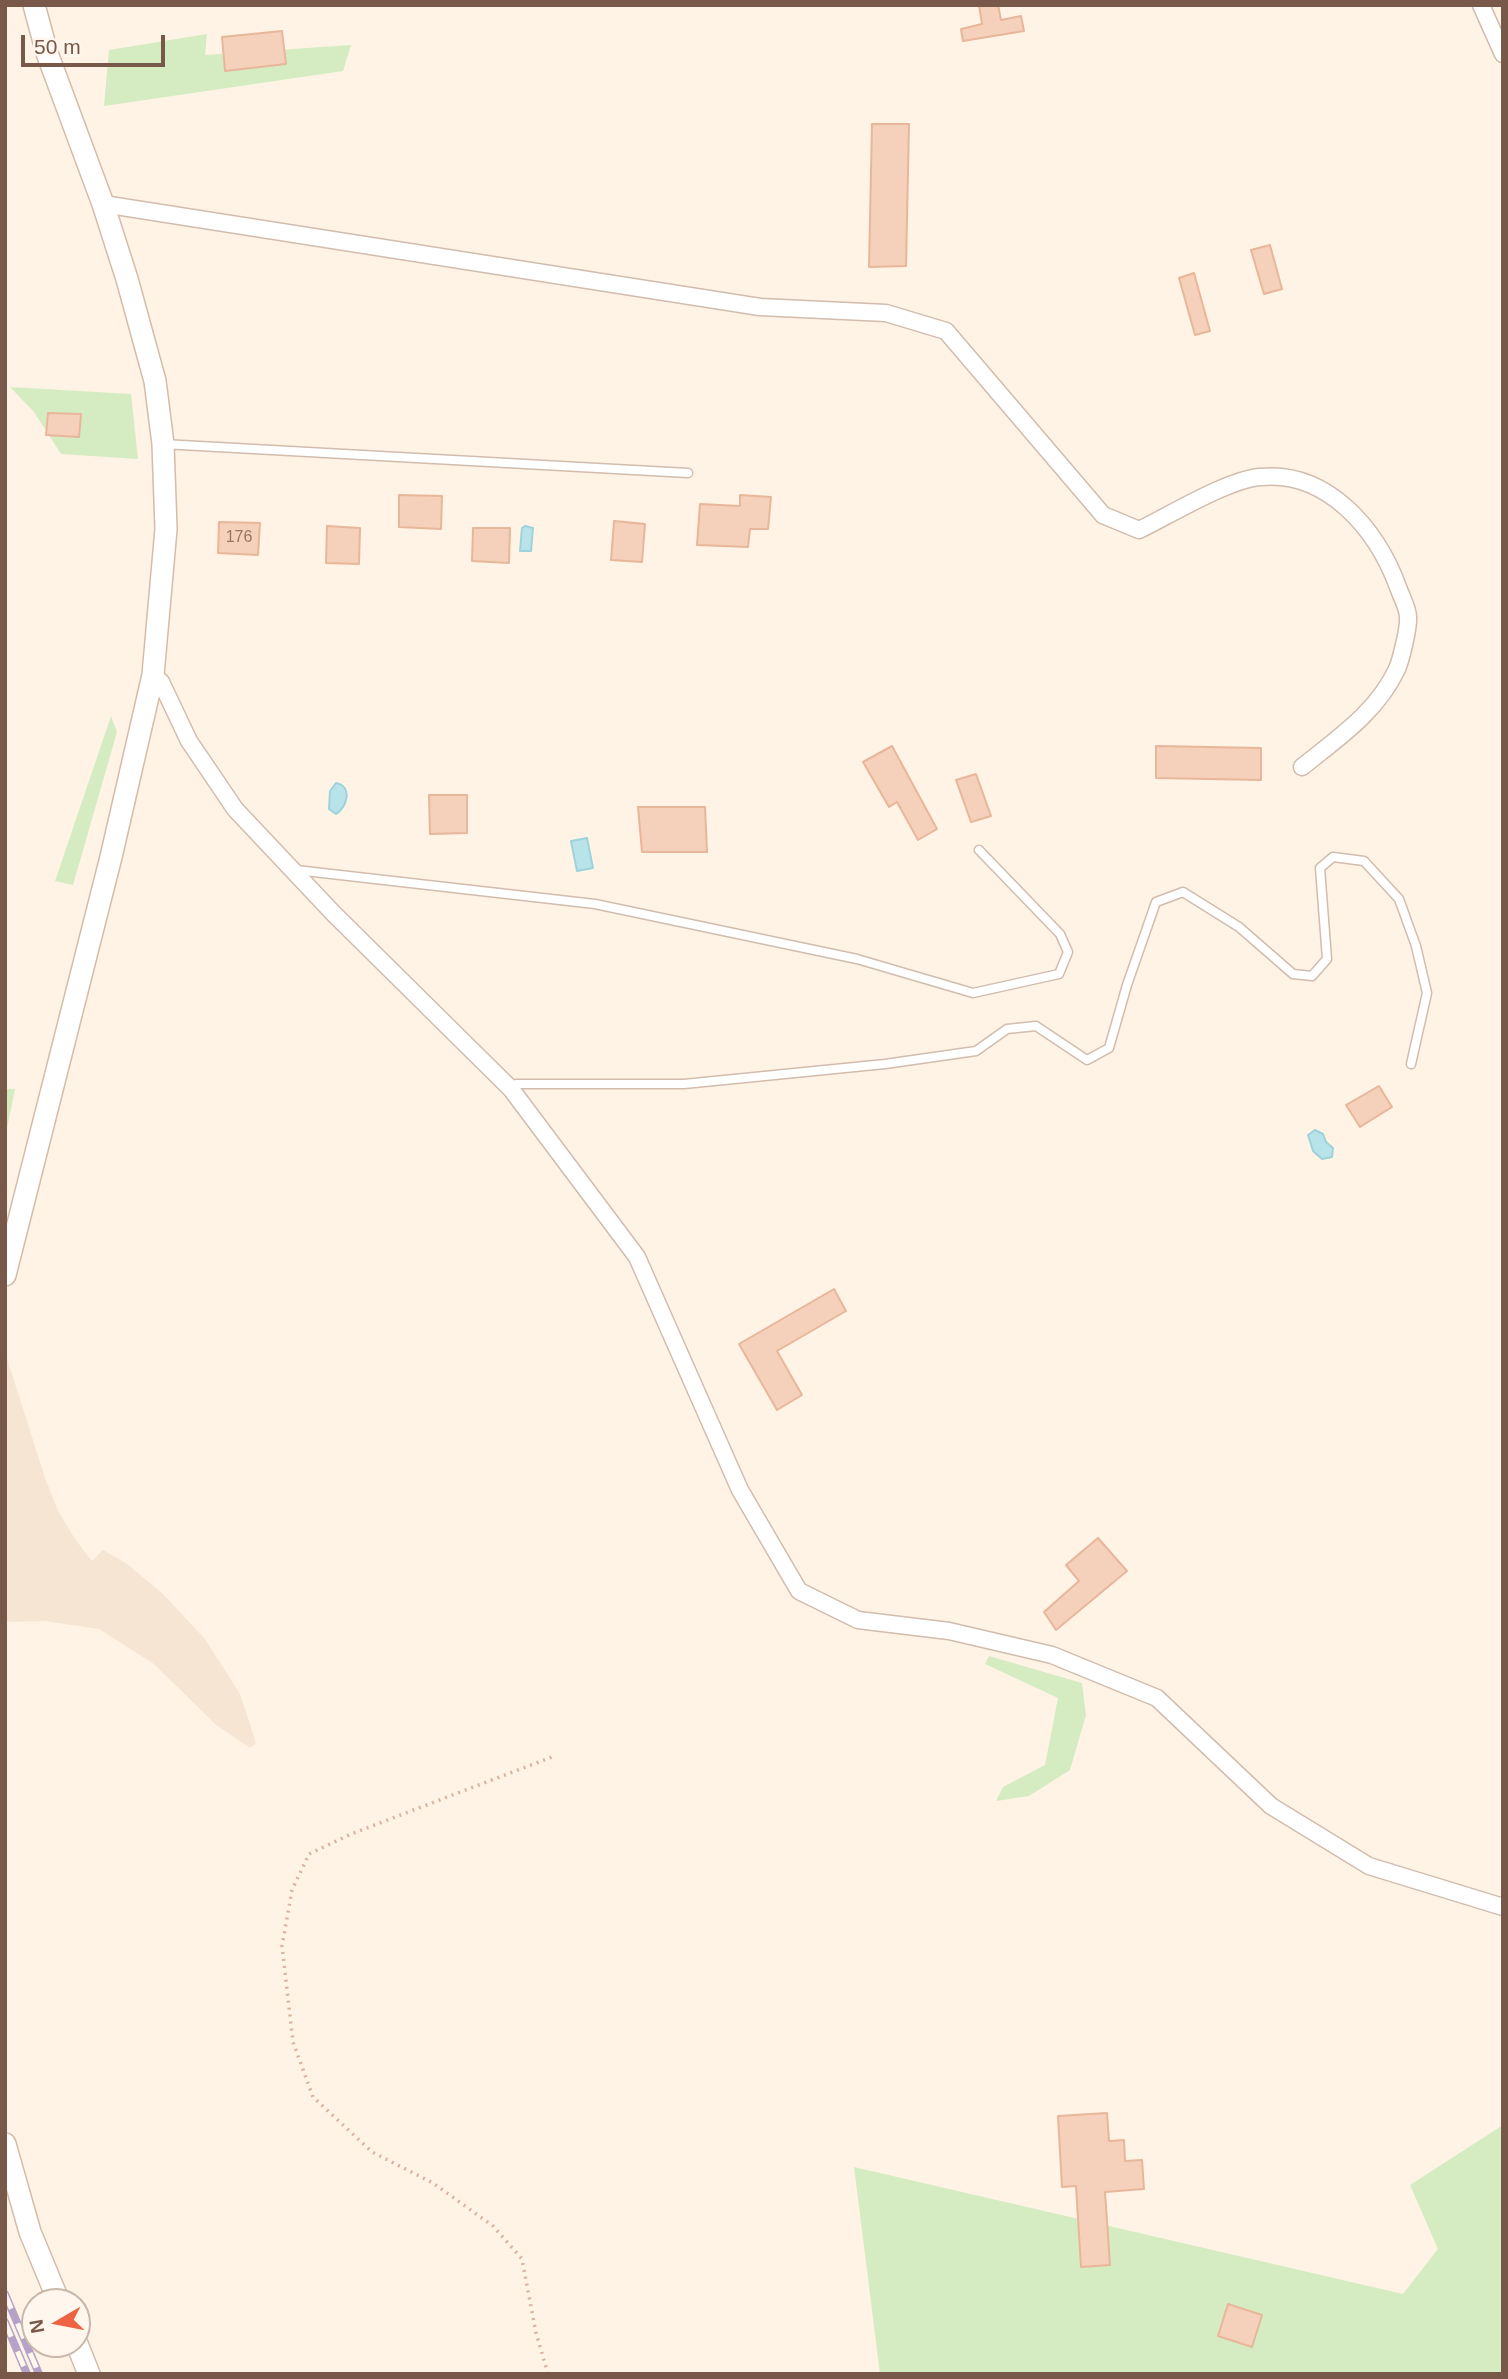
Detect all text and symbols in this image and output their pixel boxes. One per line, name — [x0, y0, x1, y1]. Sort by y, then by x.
scale bar — [24, 21, 168, 65]
text: 50 m — [34, 35, 81, 58]
house number: 176 — [226, 528, 252, 548]
north arrow — [21, 2288, 91, 2358]
text: N — [25, 2318, 48, 2335]

